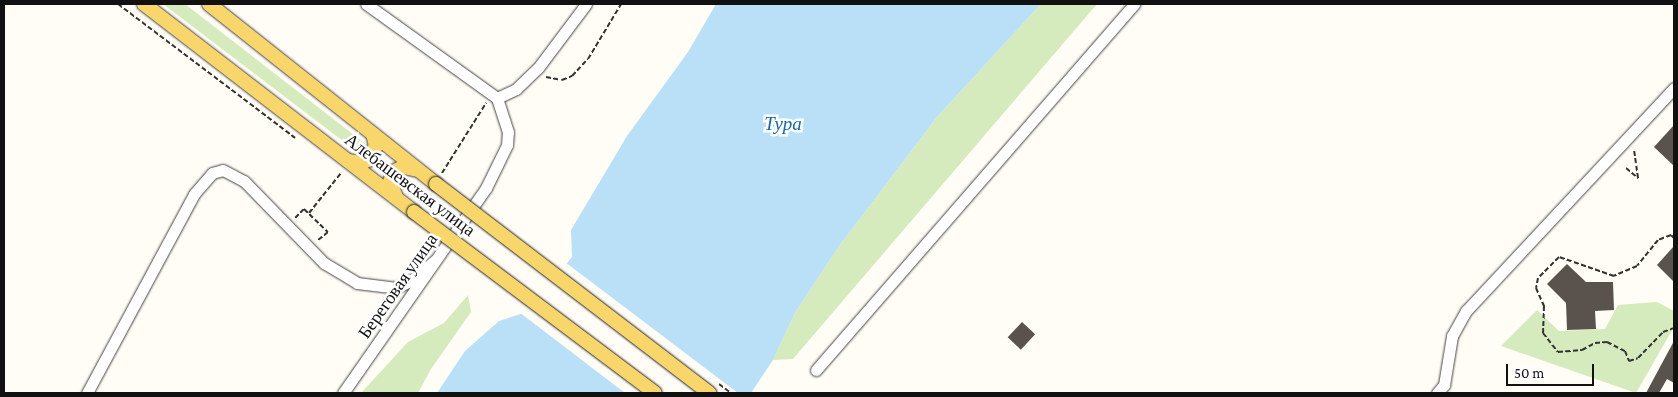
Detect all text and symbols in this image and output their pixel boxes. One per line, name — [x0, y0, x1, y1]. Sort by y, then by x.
water label: Тура — [764, 113, 802, 135]
street label: Алебашевская улица — [340, 129, 480, 241]
street label: Береговая улица — [354, 229, 442, 343]
scale bar — [1508, 354, 1596, 386]
text: 50 m — [1514, 365, 1544, 381]

